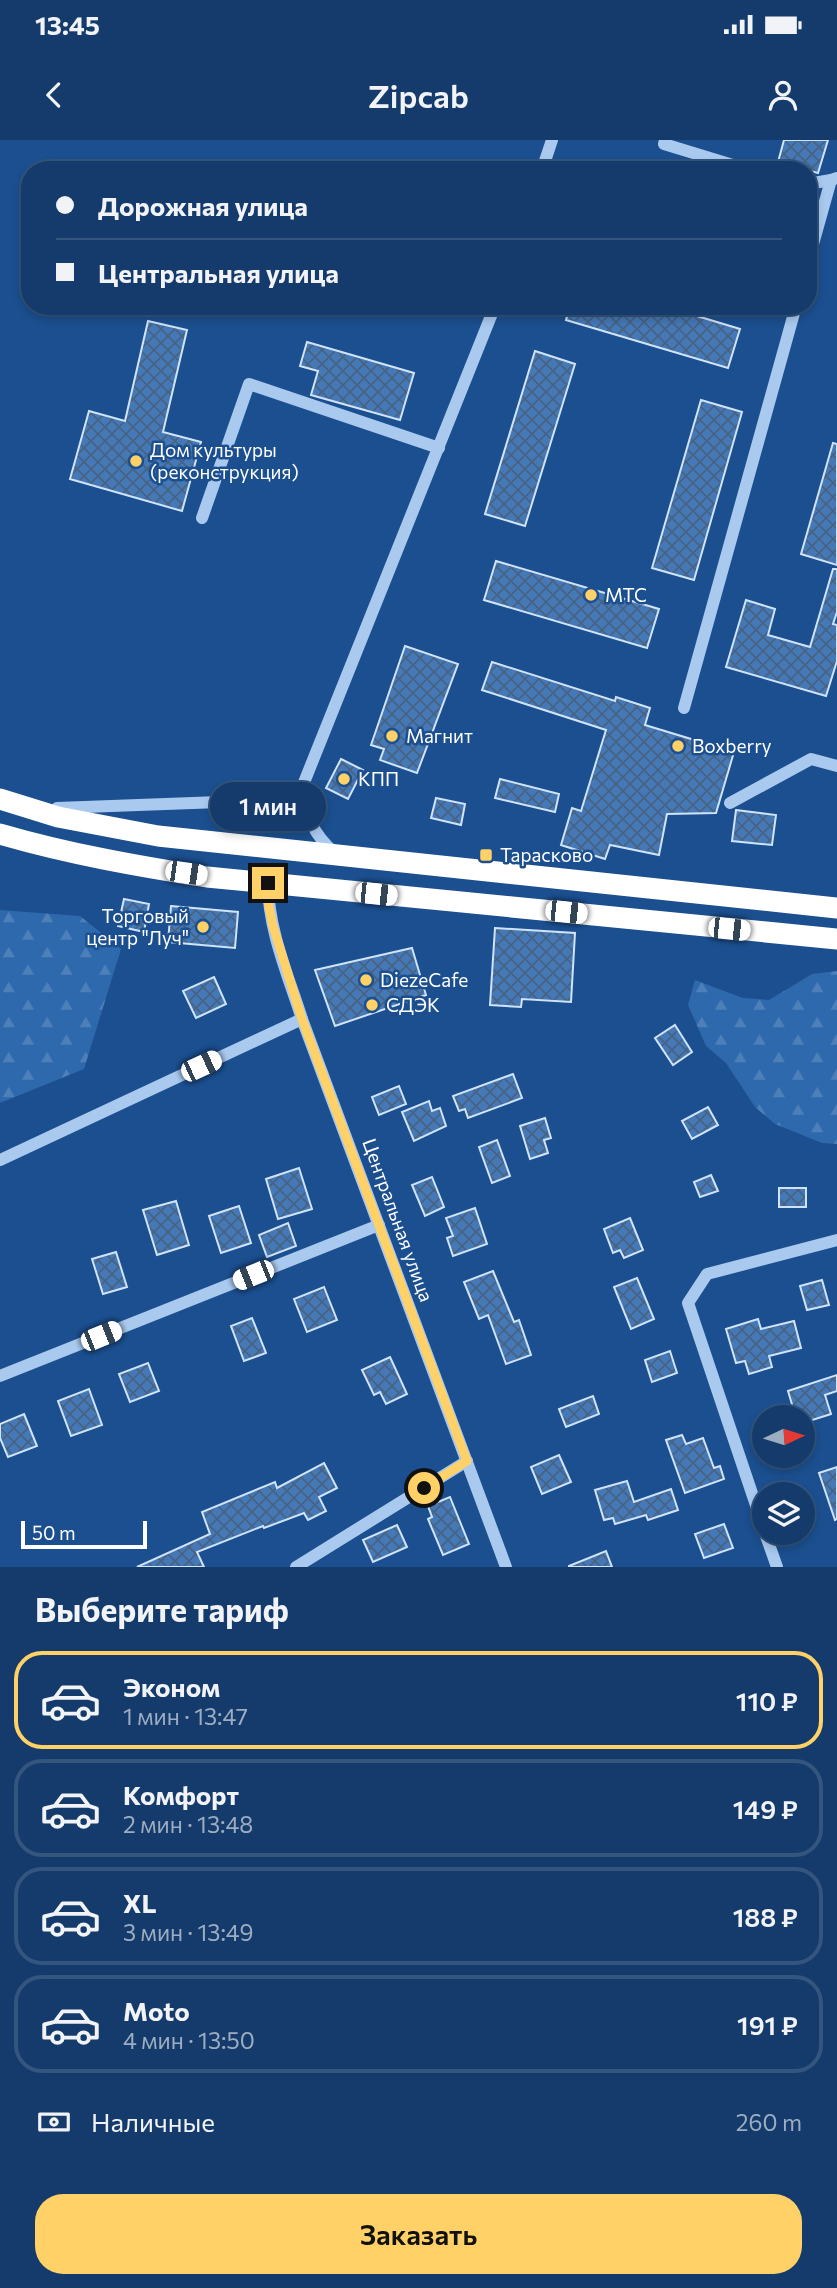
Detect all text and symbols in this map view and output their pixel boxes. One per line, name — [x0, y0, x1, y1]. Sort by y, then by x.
text: 13:45 — [35, 9, 100, 40]
text: Zipcab — [368, 75, 469, 115]
icon: back — [35, 76, 73, 114]
icon: person — [764, 76, 802, 114]
text: Дорожная улица — [98, 190, 308, 221]
text: Центральная улица — [98, 257, 339, 288]
place label: Дом культуры (реконструкция) — [150, 438, 299, 483]
marker: Дом культуры (реконструкция) — [128, 453, 144, 469]
place label: МТС — [605, 583, 647, 606]
marker: МТС — [583, 587, 599, 603]
place label: Магнит — [406, 724, 473, 747]
marker: Магнит — [384, 728, 400, 744]
place label: Boxberry — [692, 734, 772, 757]
marker: Boxberry — [670, 738, 686, 754]
place label: КПП — [358, 767, 399, 790]
marker: КПП — [336, 771, 352, 787]
callout: 1 мин — [210, 782, 326, 830]
text: 1 мин — [239, 792, 297, 820]
place label: Тарасково — [500, 843, 593, 866]
marker: Тарасково — [478, 847, 494, 863]
car — [164, 860, 209, 886]
route end — [252, 867, 284, 899]
car — [355, 881, 398, 907]
car — [545, 899, 588, 925]
place label: Торговый центр "Луч" — [86, 904, 189, 949]
car — [708, 916, 751, 942]
marker: Торговый центр "Луч" — [195, 919, 211, 935]
place label: DiezeCafe — [380, 968, 468, 991]
marker: DiezeCafe — [358, 972, 374, 988]
place label: СДЭК — [386, 993, 440, 1016]
marker: СДЭК — [364, 997, 380, 1013]
car — [178, 1048, 225, 1084]
street label: Центральная улица — [358, 1135, 439, 1305]
car — [230, 1257, 277, 1293]
car — [78, 1318, 125, 1354]
north arrow — [752, 1405, 816, 1468]
map controls — [752, 1405, 815, 1545]
route start — [408, 1472, 440, 1504]
button: layers — [752, 1482, 815, 1545]
scale bar — [21, 1518, 147, 1550]
text: 50 m — [32, 1521, 76, 1544]
text: Выберите тариф — [35, 1589, 289, 1629]
icon: car — [39, 1669, 102, 1732]
text: Эконом — [123, 1671, 220, 1702]
text: 110 ₽ — [736, 1685, 798, 1716]
text: 1 мин · 13:47 — [123, 1702, 248, 1730]
icon: car — [39, 1777, 102, 1840]
text: Комфорт — [123, 1779, 239, 1810]
text: 149 ₽ — [733, 1793, 798, 1824]
text: 2 мин · 13:48 — [123, 1810, 253, 1838]
icon: car — [39, 1885, 102, 1948]
text: XL — [123, 1887, 157, 1918]
text: 188 ₽ — [733, 1901, 798, 1932]
text: 3 мин · 13:49 — [123, 1918, 254, 1946]
icon: car — [39, 1993, 102, 2056]
text: Moto — [123, 1995, 190, 2026]
text: 191 ₽ — [737, 2009, 798, 2040]
text: 4 мин · 13:50 — [123, 2026, 255, 2054]
icon: cash — [35, 2103, 73, 2141]
text: Наличные — [91, 2106, 215, 2137]
text: 260 m — [736, 2108, 802, 2136]
button: Заказать — [35, 2194, 802, 2274]

